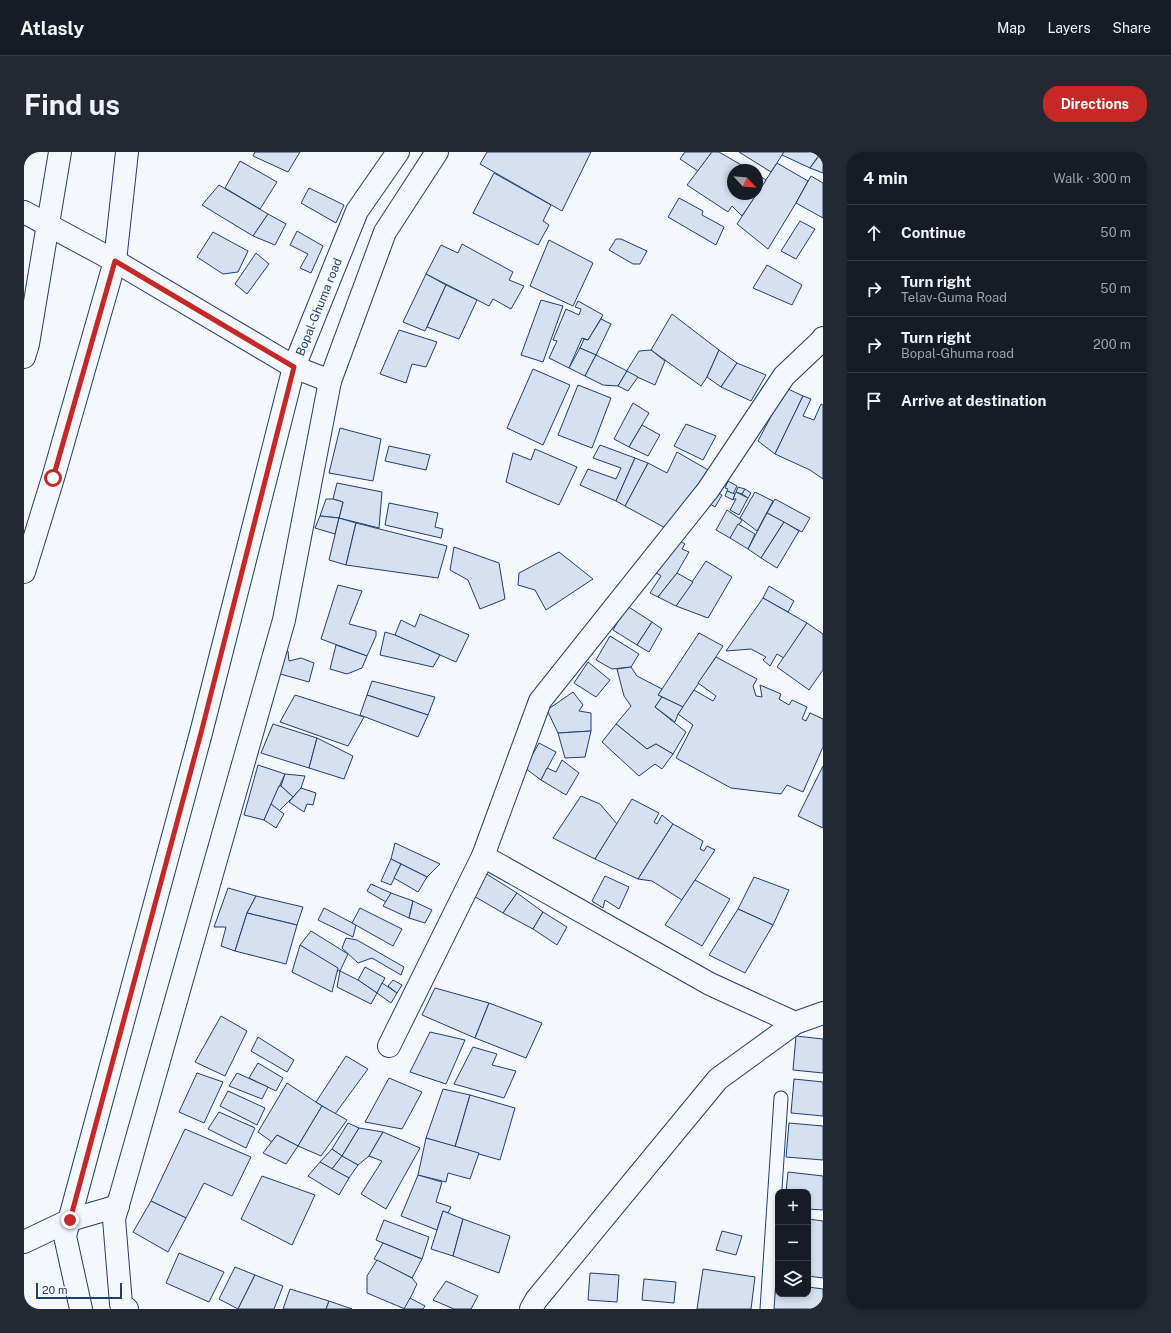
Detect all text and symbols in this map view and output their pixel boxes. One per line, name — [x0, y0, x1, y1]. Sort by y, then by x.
text: Atlasly — [20, 17, 84, 39]
text: Map — [997, 20, 1025, 36]
text: Layers — [1047, 20, 1091, 36]
text: Share — [1113, 20, 1151, 36]
button: Directions — [1043, 86, 1147, 122]
text: Find us — [24, 88, 120, 121]
north arrow — [727, 164, 763, 200]
text: 4 min — [863, 168, 908, 188]
text: Walk · 300 m — [1053, 171, 1131, 186]
icon: ahead — [863, 222, 885, 244]
text: Continue — [901, 224, 966, 241]
text: 50 m — [1100, 225, 1131, 240]
street label: Bopal-Ghuma road — [293, 256, 345, 358]
text: Turn right — [901, 273, 971, 290]
icon: right — [863, 278, 885, 300]
text: 50 m — [1100, 281, 1131, 296]
text: Telav-Guma Road — [901, 290, 1007, 305]
text: Turn right — [901, 329, 971, 346]
icon: right — [863, 334, 885, 356]
text: 200 m — [1093, 337, 1131, 352]
text: Bopal-Ghuma road — [901, 346, 1014, 361]
icon: arrive — [863, 390, 885, 412]
text: Arrive at destination — [901, 392, 1046, 409]
route start — [44, 469, 62, 487]
map controls — [775, 1189, 811, 1297]
button: + — [775, 1189, 811, 1225]
route end — [61, 1211, 79, 1229]
button: − — [775, 1225, 811, 1261]
button: layers — [775, 1261, 811, 1297]
scale bar — [36, 1281, 122, 1300]
text: 20 m — [42, 1284, 67, 1296]

